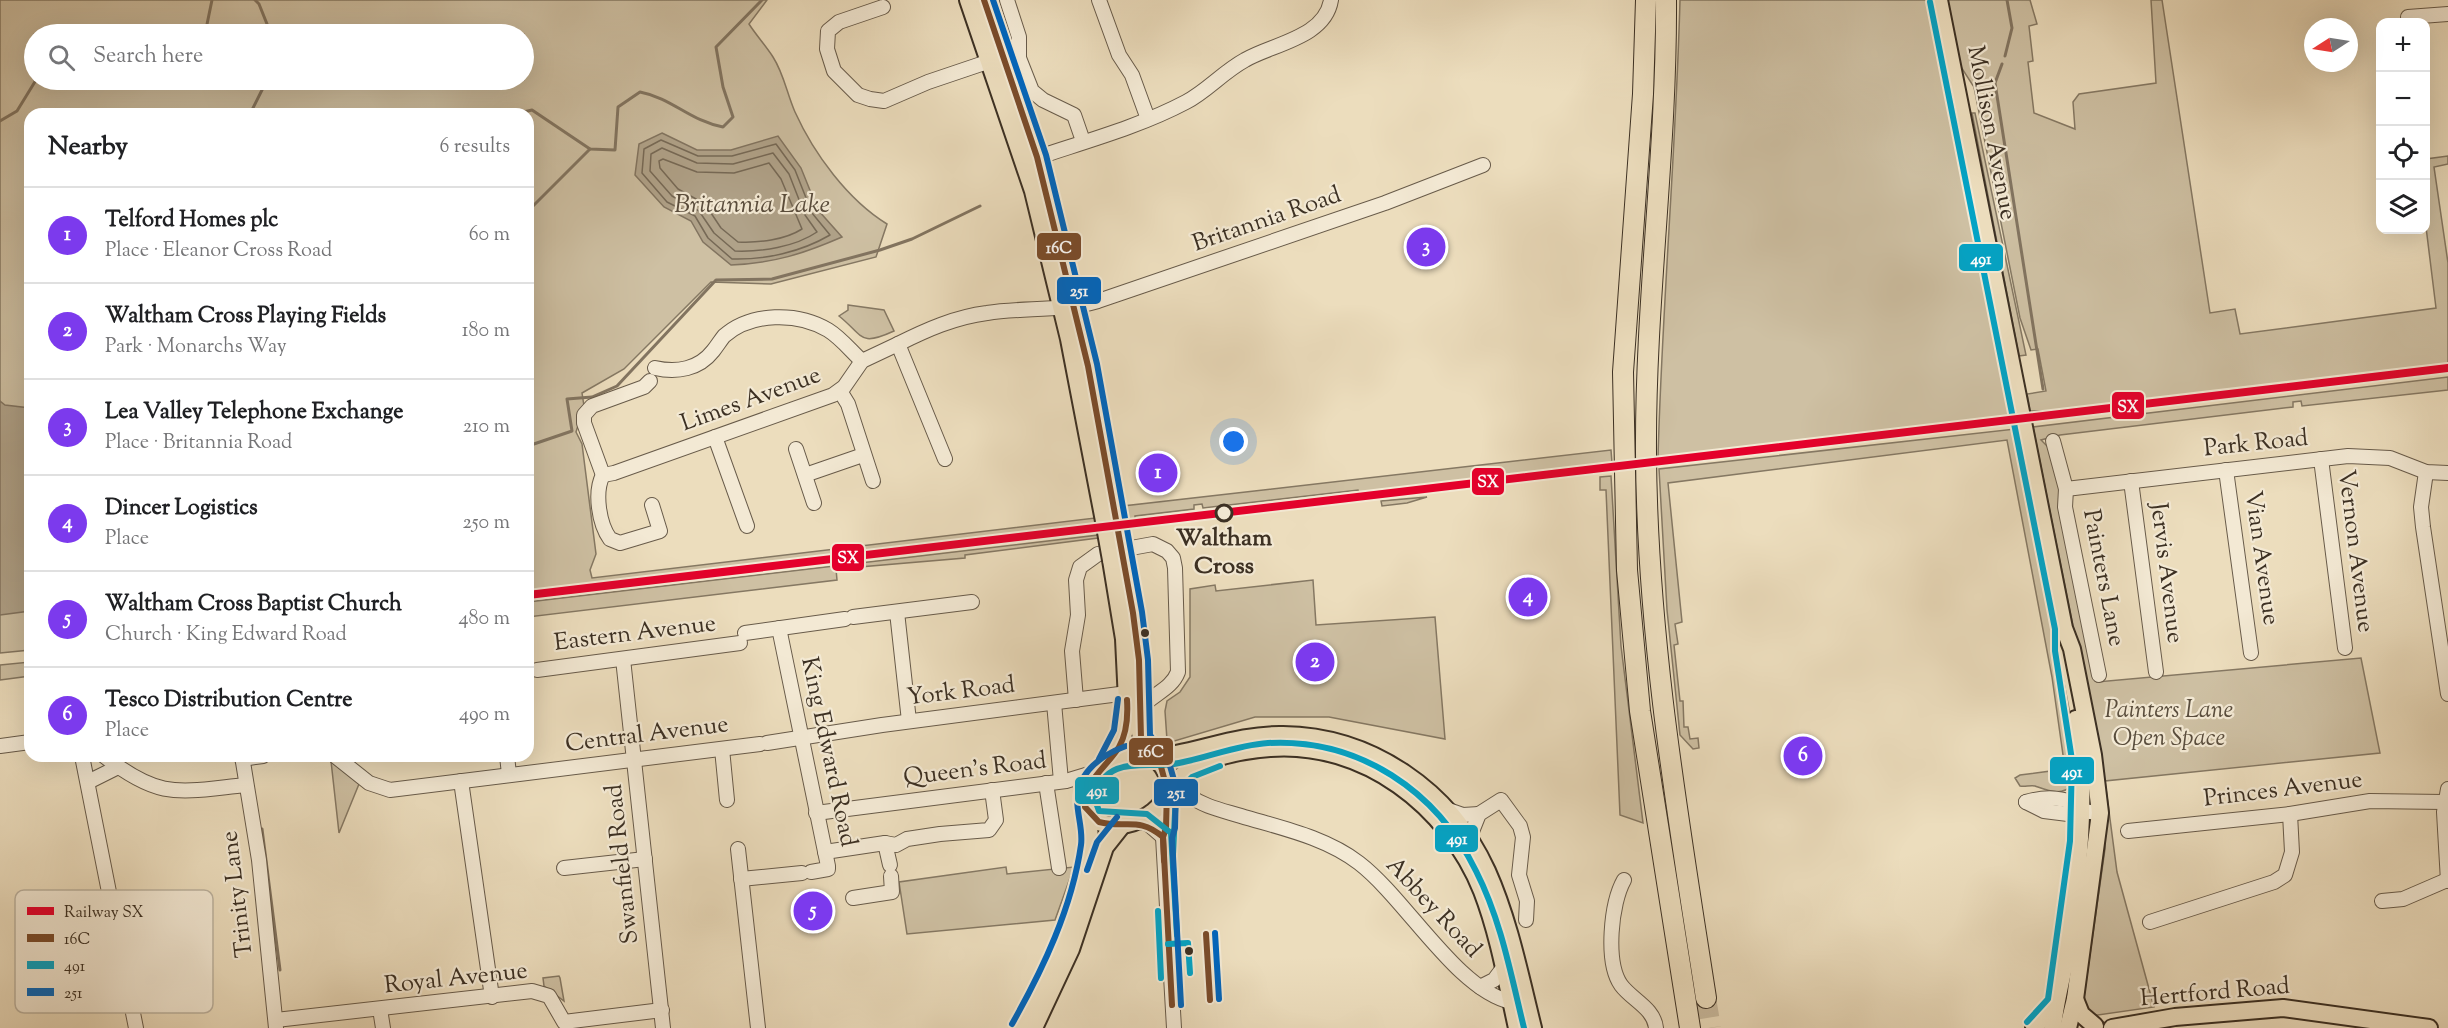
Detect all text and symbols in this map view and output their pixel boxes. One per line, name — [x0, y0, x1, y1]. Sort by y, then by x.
north arrow — [2304, 18, 2358, 72]
map controls — [2376, 18, 2430, 234]
button: + — [2376, 18, 2430, 72]
search box — [24, 24, 534, 90]
icon: search — [45, 41, 78, 74]
text: Search here — [93, 41, 203, 73]
street label: Mollison Avenue — [1957, 43, 2025, 223]
button: − — [2376, 72, 2430, 126]
button: locate — [2376, 126, 2430, 180]
text: Nearby — [48, 129, 128, 166]
text: 6 results — [440, 133, 510, 162]
street label: Britannia Road — [1188, 178, 1346, 261]
button: layers — [2376, 180, 2430, 234]
water label: Britannia Lake — [674, 187, 830, 224]
text: Telford Homes plc — [105, 205, 278, 237]
text: 1 — [64, 221, 71, 250]
text: 60 m — [469, 221, 510, 250]
pin: 3 — [1406, 224, 1446, 270]
line badge: 16C — [1036, 232, 1082, 261]
text: Place · Eleanor Cross Road — [105, 237, 332, 266]
text: 16C — [1046, 238, 1072, 261]
line badge: 491 — [1958, 243, 2004, 272]
text: 491 — [1969, 249, 1992, 272]
line badge: 251 — [1056, 276, 1102, 305]
text: 251 — [1070, 281, 1089, 304]
text: Waltham Cross Playing Fields — [105, 301, 386, 333]
text: 2 — [63, 317, 72, 346]
text: 180 m — [462, 317, 510, 346]
text: Park · Monarchs Way — [105, 333, 287, 362]
street label: Limes Avenue — [676, 359, 826, 441]
line badge: SX — [2111, 391, 2145, 420]
text: Lea Valley Telephone Exchange — [105, 397, 403, 429]
text: SX — [2117, 397, 2140, 420]
text: 3 — [63, 413, 72, 442]
text: 210 m — [463, 413, 510, 442]
street label: Park Road — [2202, 422, 2310, 466]
your location — [1219, 427, 1248, 456]
text: Place · Britannia Road — [105, 429, 292, 458]
pin: 1 — [1138, 450, 1178, 496]
line badge: SX — [1471, 467, 1505, 496]
street label: Vernon Avenue — [2328, 468, 2382, 634]
text: SX — [1477, 472, 1500, 495]
street label: Vian Avenue — [2235, 489, 2287, 627]
text: Dincer Logistics — [105, 493, 258, 525]
street label: Jervis Avenue — [2140, 499, 2191, 645]
marker: Waltham Cross — [1215, 504, 1233, 522]
street label: Painters Lane — [2073, 507, 2133, 649]
text: 4 — [62, 509, 73, 538]
text: 250 m — [462, 509, 510, 538]
place label: Waltham Cross — [1176, 522, 1272, 584]
text: Place — [105, 525, 149, 554]
line badge: SX — [831, 543, 865, 572]
text: SX — [837, 548, 860, 571]
pin: 4 — [1508, 574, 1547, 620]
text: Waltham Cross Baptist Church — [105, 589, 402, 621]
text: 5 — [64, 605, 71, 634]
text: 480 m — [459, 605, 510, 634]
street label: Eastern Avenue — [552, 607, 718, 661]
text: Church · King Edward Road — [105, 621, 347, 650]
unlabelled marker — [1139, 627, 1151, 639]
pin: 2 — [1296, 640, 1334, 684]
street label: King Edward Road — [791, 654, 865, 850]
street label: York Road — [905, 668, 1018, 716]
text: Tesco Distribution Centre — [105, 685, 352, 717]
park label: Painters Lane Open Space — [2105, 694, 2233, 756]
text: 6 — [63, 701, 72, 730]
text: 490 m — [459, 701, 510, 730]
street label: Central Avenue — [564, 708, 730, 762]
text: Place — [105, 717, 149, 746]
pin: 6 — [1784, 734, 1822, 778]
line badge: 16C — [1128, 737, 1174, 766]
text: 16C — [1138, 742, 1164, 765]
street label: Queen's Road — [901, 744, 1049, 796]
line badge: 491 — [2049, 756, 2095, 785]
text: 491 — [2060, 762, 2083, 785]
street label: Princes Avenue — [2202, 763, 2364, 817]
line badge: 491 — [1074, 776, 1120, 805]
line badge: 251 — [1153, 778, 1199, 807]
text: 491 — [1085, 781, 1108, 804]
street label: Swanfield Road — [598, 782, 648, 946]
text: 251 — [1167, 783, 1186, 806]
line badge: 491 — [1434, 824, 1479, 853]
street label: Trinity Lane — [213, 829, 263, 959]
text: 491 — [1445, 829, 1468, 852]
street label: Abbey Road — [1377, 850, 1489, 966]
pin: 5 — [794, 888, 832, 934]
legend — [15, 890, 213, 1013]
text: Railway SX — [64, 902, 144, 925]
text: 16C — [64, 929, 90, 952]
unlabelled marker — [1183, 945, 1195, 957]
street label: Royal Avenue — [383, 955, 529, 1003]
text: 491 — [64, 956, 86, 979]
street label: Hertford Road — [2139, 969, 2292, 1016]
text: 251 — [64, 983, 83, 1006]

